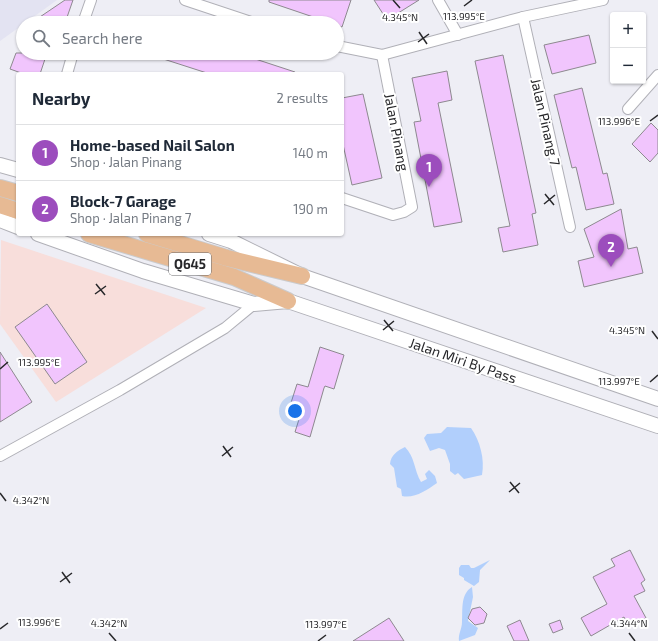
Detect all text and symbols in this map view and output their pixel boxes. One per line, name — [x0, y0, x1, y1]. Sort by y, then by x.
text: 113.995°E — [443, 10, 485, 22]
text: 4.345°N — [382, 11, 418, 23]
map controls — [610, 12, 646, 84]
button: + — [610, 12, 646, 48]
search box — [16, 16, 344, 60]
icon: search — [30, 27, 52, 49]
text: Search here — [62, 29, 143, 47]
button: − — [610, 48, 646, 84]
street label: Jalan Pinang 7 — [528, 77, 564, 167]
text: Nearby — [32, 88, 90, 108]
text: 2 results — [276, 90, 328, 106]
street label: Jalan Pinang — [381, 92, 413, 173]
text: 113.996°E — [598, 115, 640, 127]
text: Home-based Nail Salon — [70, 136, 235, 154]
text: 1 — [42, 145, 48, 161]
text: 140 m — [293, 145, 328, 161]
text: Shop · Jalan Pinang — [70, 154, 182, 170]
pin: 1 — [416, 154, 442, 187]
text: Block-7 Garage — [70, 192, 176, 210]
text: 2 — [41, 201, 49, 217]
text: 190 m — [293, 201, 328, 217]
text: Shop · Jalan Pinang 7 — [70, 210, 191, 226]
pin: 2 — [598, 234, 624, 267]
road number: Q645 — [169, 253, 211, 275]
text: 4.345°N — [609, 324, 645, 336]
street label: Jalan Miri By Pass — [407, 334, 519, 386]
text: 113.995°E — [18, 356, 60, 368]
text: 113.997°E — [598, 375, 640, 387]
your location — [285, 401, 305, 421]
text: 4.342°N — [13, 494, 49, 506]
text: 113.996°E — [18, 616, 60, 628]
text: 4.342°N — [91, 617, 127, 629]
text: 4.344°N — [611, 617, 647, 629]
text: 113.997°E — [305, 618, 347, 630]

